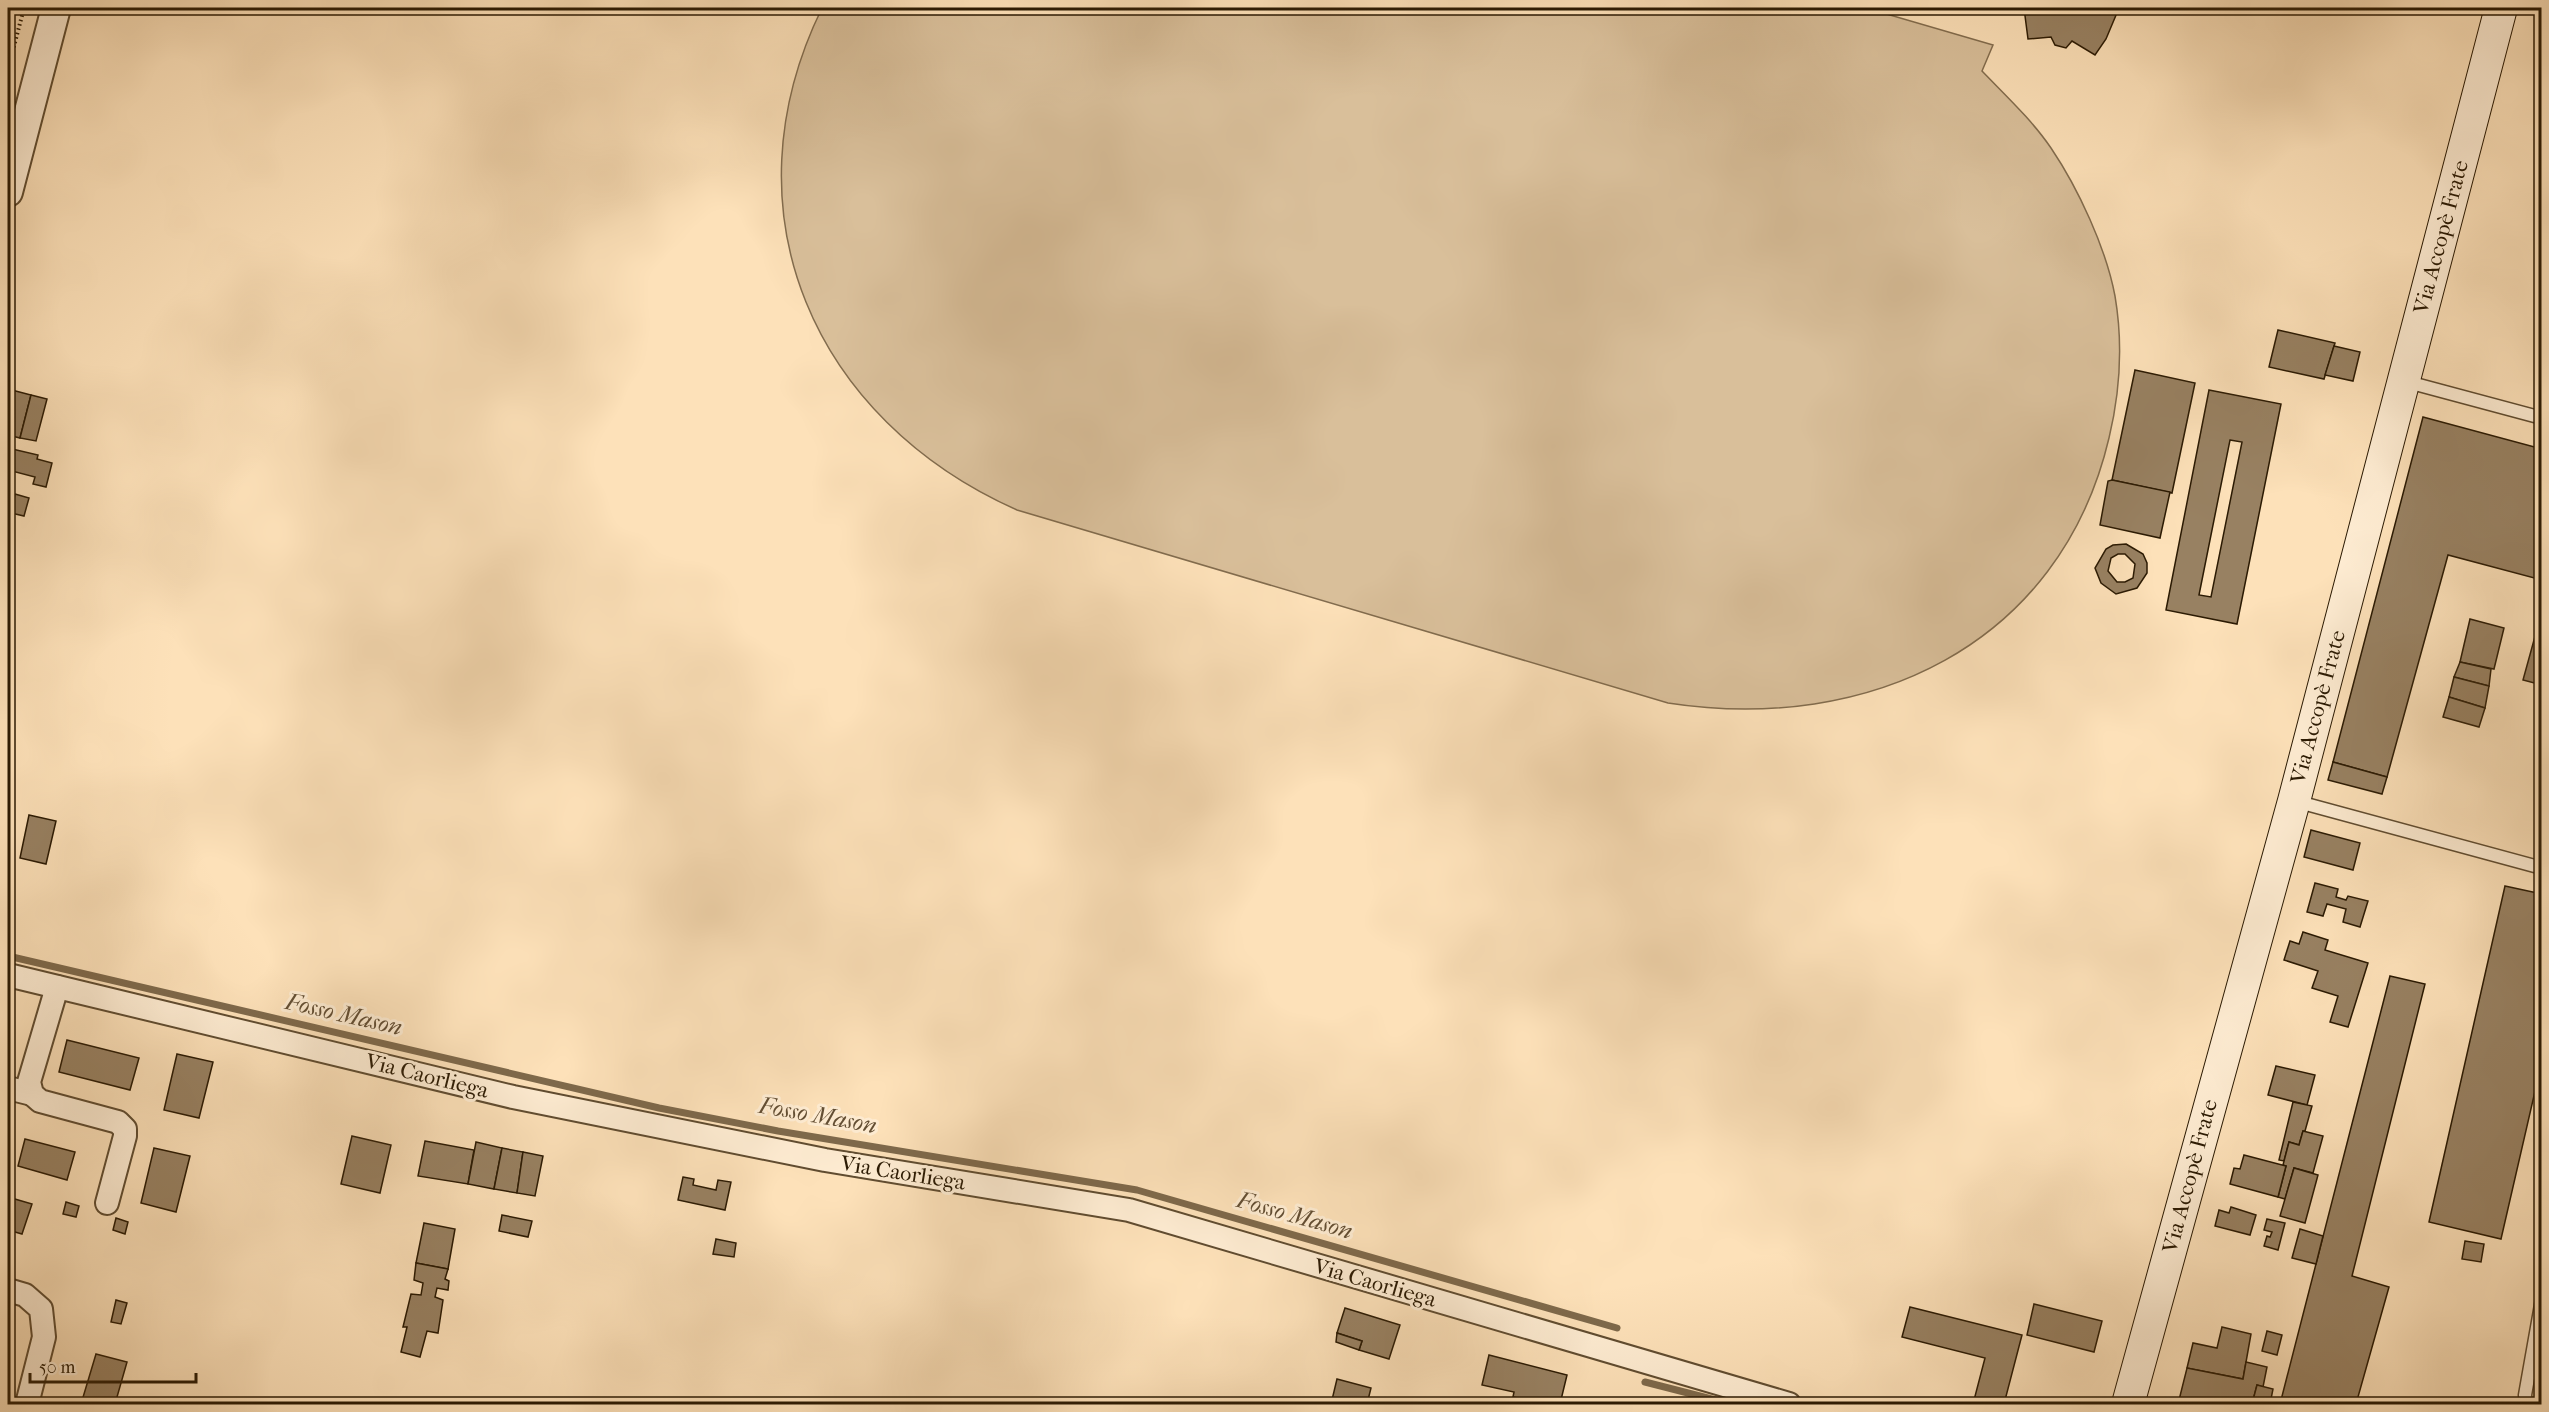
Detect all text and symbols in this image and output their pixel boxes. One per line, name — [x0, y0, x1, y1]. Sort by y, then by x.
street label: Via Accopè Frate — [2408, 157, 2474, 318]
street label: Via Accopè Frate — [2285, 627, 2351, 788]
water label: Fosso Mason — [282, 987, 405, 1041]
street label: Via Caorliega — [362, 1048, 492, 1104]
water label: Fosso Mason — [756, 1091, 879, 1139]
street label: Via Accopè Frate — [2157, 1096, 2223, 1257]
street label: Via Caorliega — [838, 1150, 968, 1196]
water label: Fosso Mason — [1233, 1185, 1356, 1245]
street label: Via Caorliega — [1310, 1253, 1440, 1313]
scale bar — [30, 1346, 196, 1384]
text: 50 m — [39, 1357, 76, 1378]

